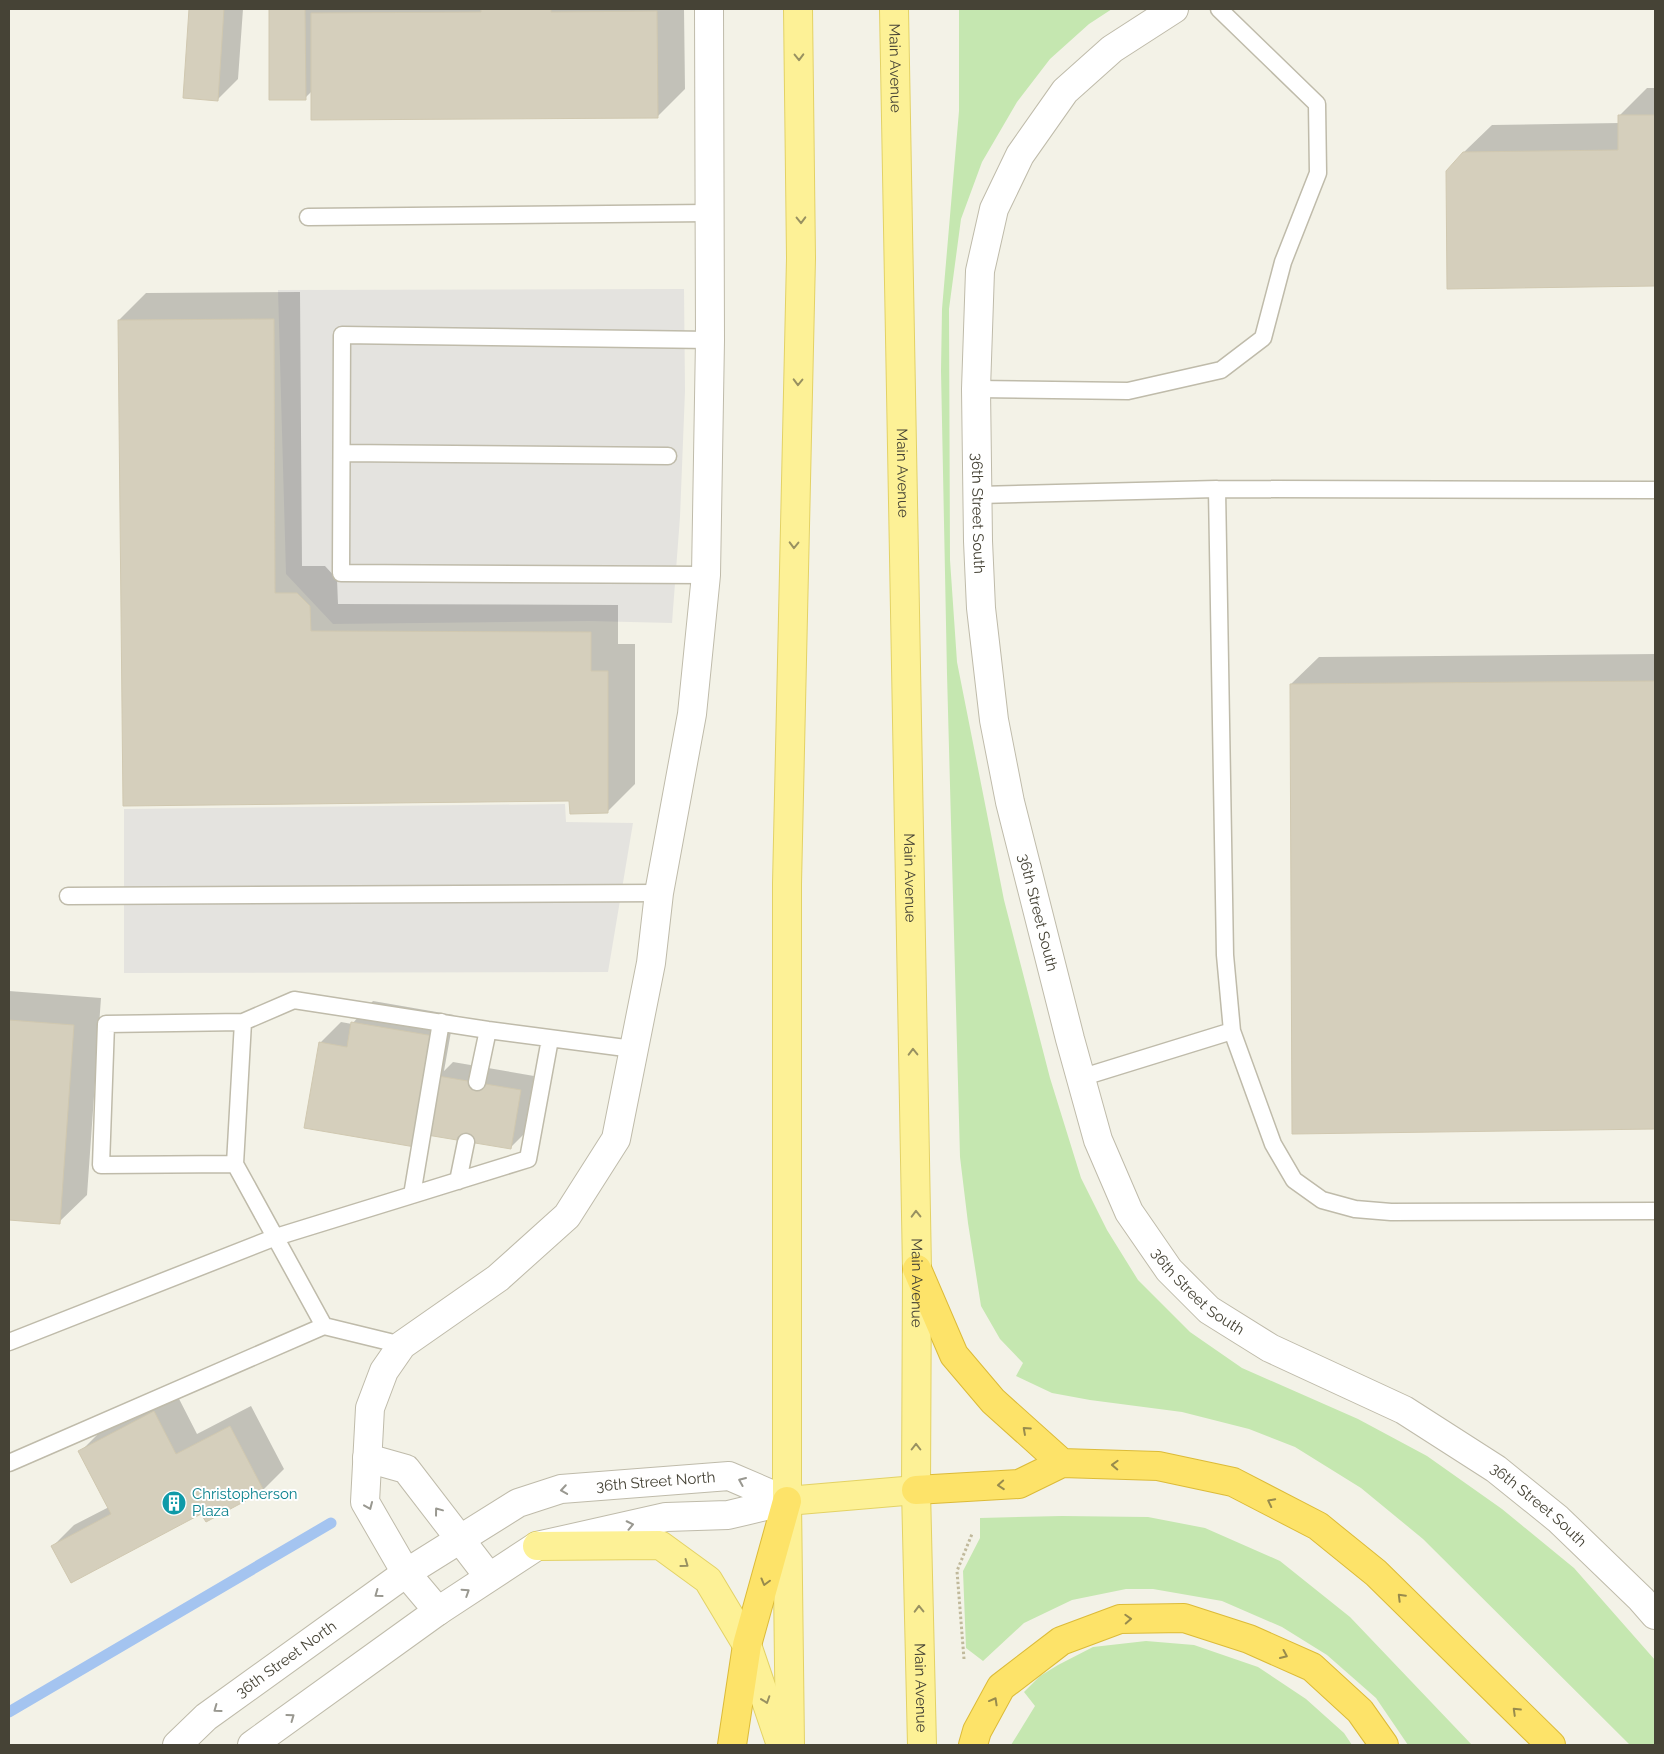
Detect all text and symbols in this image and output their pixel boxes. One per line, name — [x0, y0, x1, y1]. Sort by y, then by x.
street label: Main Avenue — [885, 23, 905, 113]
one-way arrow — [794, 54, 804, 62]
one-way arrow — [796, 216, 806, 224]
one-way arrow — [793, 379, 803, 387]
street label: Main Avenue — [893, 428, 912, 518]
street label: 36th Street South — [968, 453, 988, 574]
one-way arrow — [789, 541, 800, 549]
street label: Main Avenue — [900, 833, 920, 923]
street label: 36th Street South — [1014, 852, 1062, 973]
one-way arrow — [908, 1047, 918, 1055]
one-way arrow — [911, 1210, 921, 1218]
street label: Main Avenue — [907, 1238, 926, 1328]
street label: 36th Street South — [1148, 1245, 1247, 1339]
one-way arrow — [1023, 1427, 1032, 1436]
one-way arrow — [911, 1442, 921, 1450]
one-way arrow — [1110, 1459, 1118, 1470]
street label: 36th Street South — [1487, 1459, 1590, 1551]
street label: 36th Street North — [595, 1468, 716, 1495]
one-way arrow — [738, 1477, 747, 1488]
one-way arrow — [996, 1479, 1004, 1490]
one-way arrow — [559, 1484, 568, 1494]
place label: Christopherson Plaza — [192, 1485, 298, 1520]
building icon: Christopherson Plaza — [161, 1490, 187, 1516]
one-way arrow — [1267, 1498, 1276, 1508]
one-way arrow — [362, 1501, 373, 1510]
one-way arrow — [435, 1507, 444, 1517]
one-way arrow — [626, 1520, 635, 1531]
one-way arrow — [679, 1558, 688, 1566]
one-way arrow — [760, 1577, 770, 1585]
one-way arrow — [374, 1588, 384, 1597]
one-way arrow — [461, 1589, 470, 1598]
one-way arrow — [1397, 1594, 1406, 1603]
one-way arrow — [914, 1605, 924, 1612]
one-way arrow — [1124, 1614, 1132, 1625]
street label: 36th Street North — [232, 1617, 340, 1702]
street label: Main Avenue — [911, 1643, 931, 1733]
one-way arrow — [1279, 1648, 1288, 1659]
one-way arrow — [760, 1696, 770, 1704]
one-way arrow — [987, 1698, 997, 1707]
one-way arrow — [213, 1703, 223, 1712]
one-way arrow — [1513, 1708, 1522, 1717]
one-way arrow — [285, 1714, 295, 1723]

